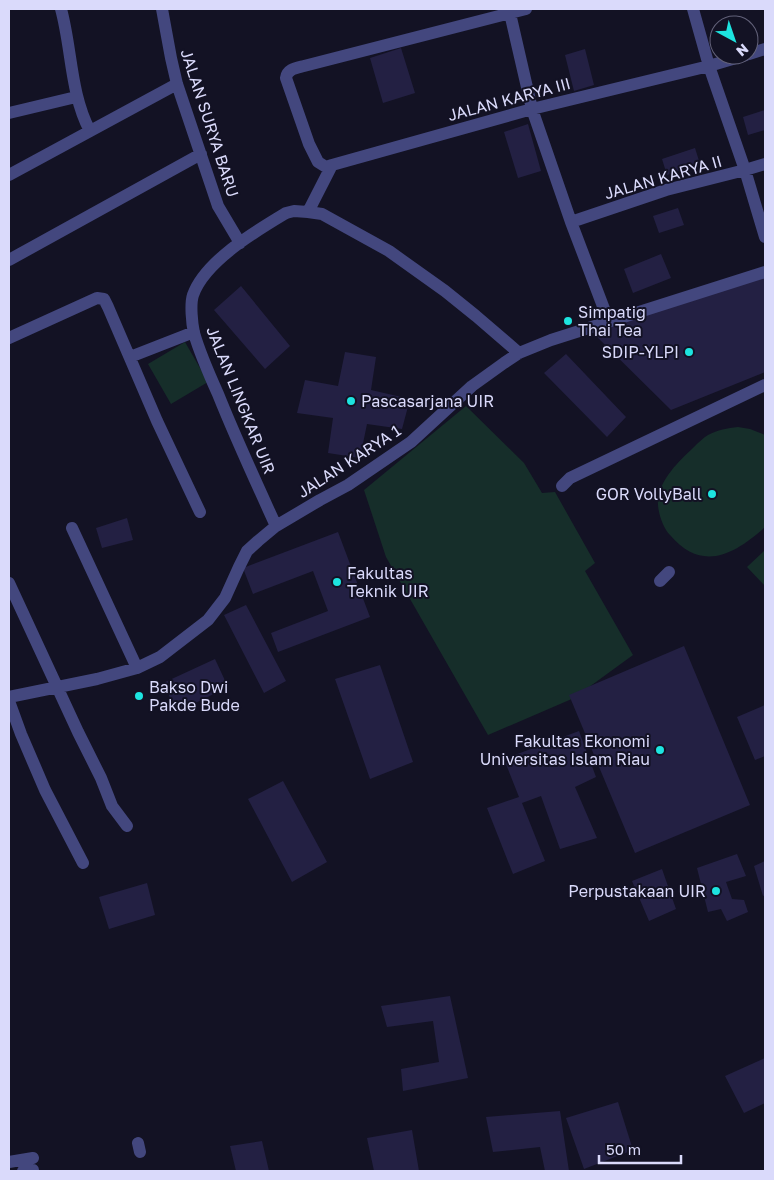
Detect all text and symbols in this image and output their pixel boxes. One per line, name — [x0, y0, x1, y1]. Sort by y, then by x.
north arrow — [709, 15, 759, 65]
text: N — [733, 40, 752, 60]
street label: JALAN SURYA BARU — [177, 46, 243, 200]
street label: JALAN KARYA III — [445, 73, 573, 125]
street label: JALAN KARYA II — [602, 151, 724, 203]
place label: Simpatig Thai Tea — [578, 302, 646, 340]
marker: Simpatig Thai Tea — [562, 315, 574, 327]
street label: JALAN LINGKAR UIR — [202, 323, 280, 477]
place label: SDIP-YLPI — [602, 342, 679, 362]
marker: SDIP-YLPI — [683, 346, 695, 358]
place label: Pascasarjana UIR — [361, 391, 494, 411]
marker: Pascasarjana UIR — [345, 395, 357, 407]
street label: JALAN KARYA 1 — [294, 420, 405, 502]
place label: GOR VollyBall — [596, 484, 702, 504]
marker: GOR VollyBall — [706, 488, 718, 500]
place label: Fakultas Teknik UIR — [347, 563, 429, 601]
marker: Fakultas Teknik UIR — [331, 576, 343, 588]
place label: Bakso Dwi Pakde Bude — [149, 677, 240, 715]
marker: Bakso Dwi Pakde Bude — [133, 690, 145, 702]
place label: Fakultas Ekonomi Universitas Islam Riau — [480, 731, 650, 769]
marker: Fakultas Ekonomi Universitas Islam Riau — [654, 744, 666, 756]
place label: Perpustakaan UIR — [568, 881, 706, 901]
marker: Perpustakaan UIR — [710, 885, 722, 897]
scale bar — [599, 1132, 682, 1164]
text: 50 m — [606, 1140, 641, 1158]

